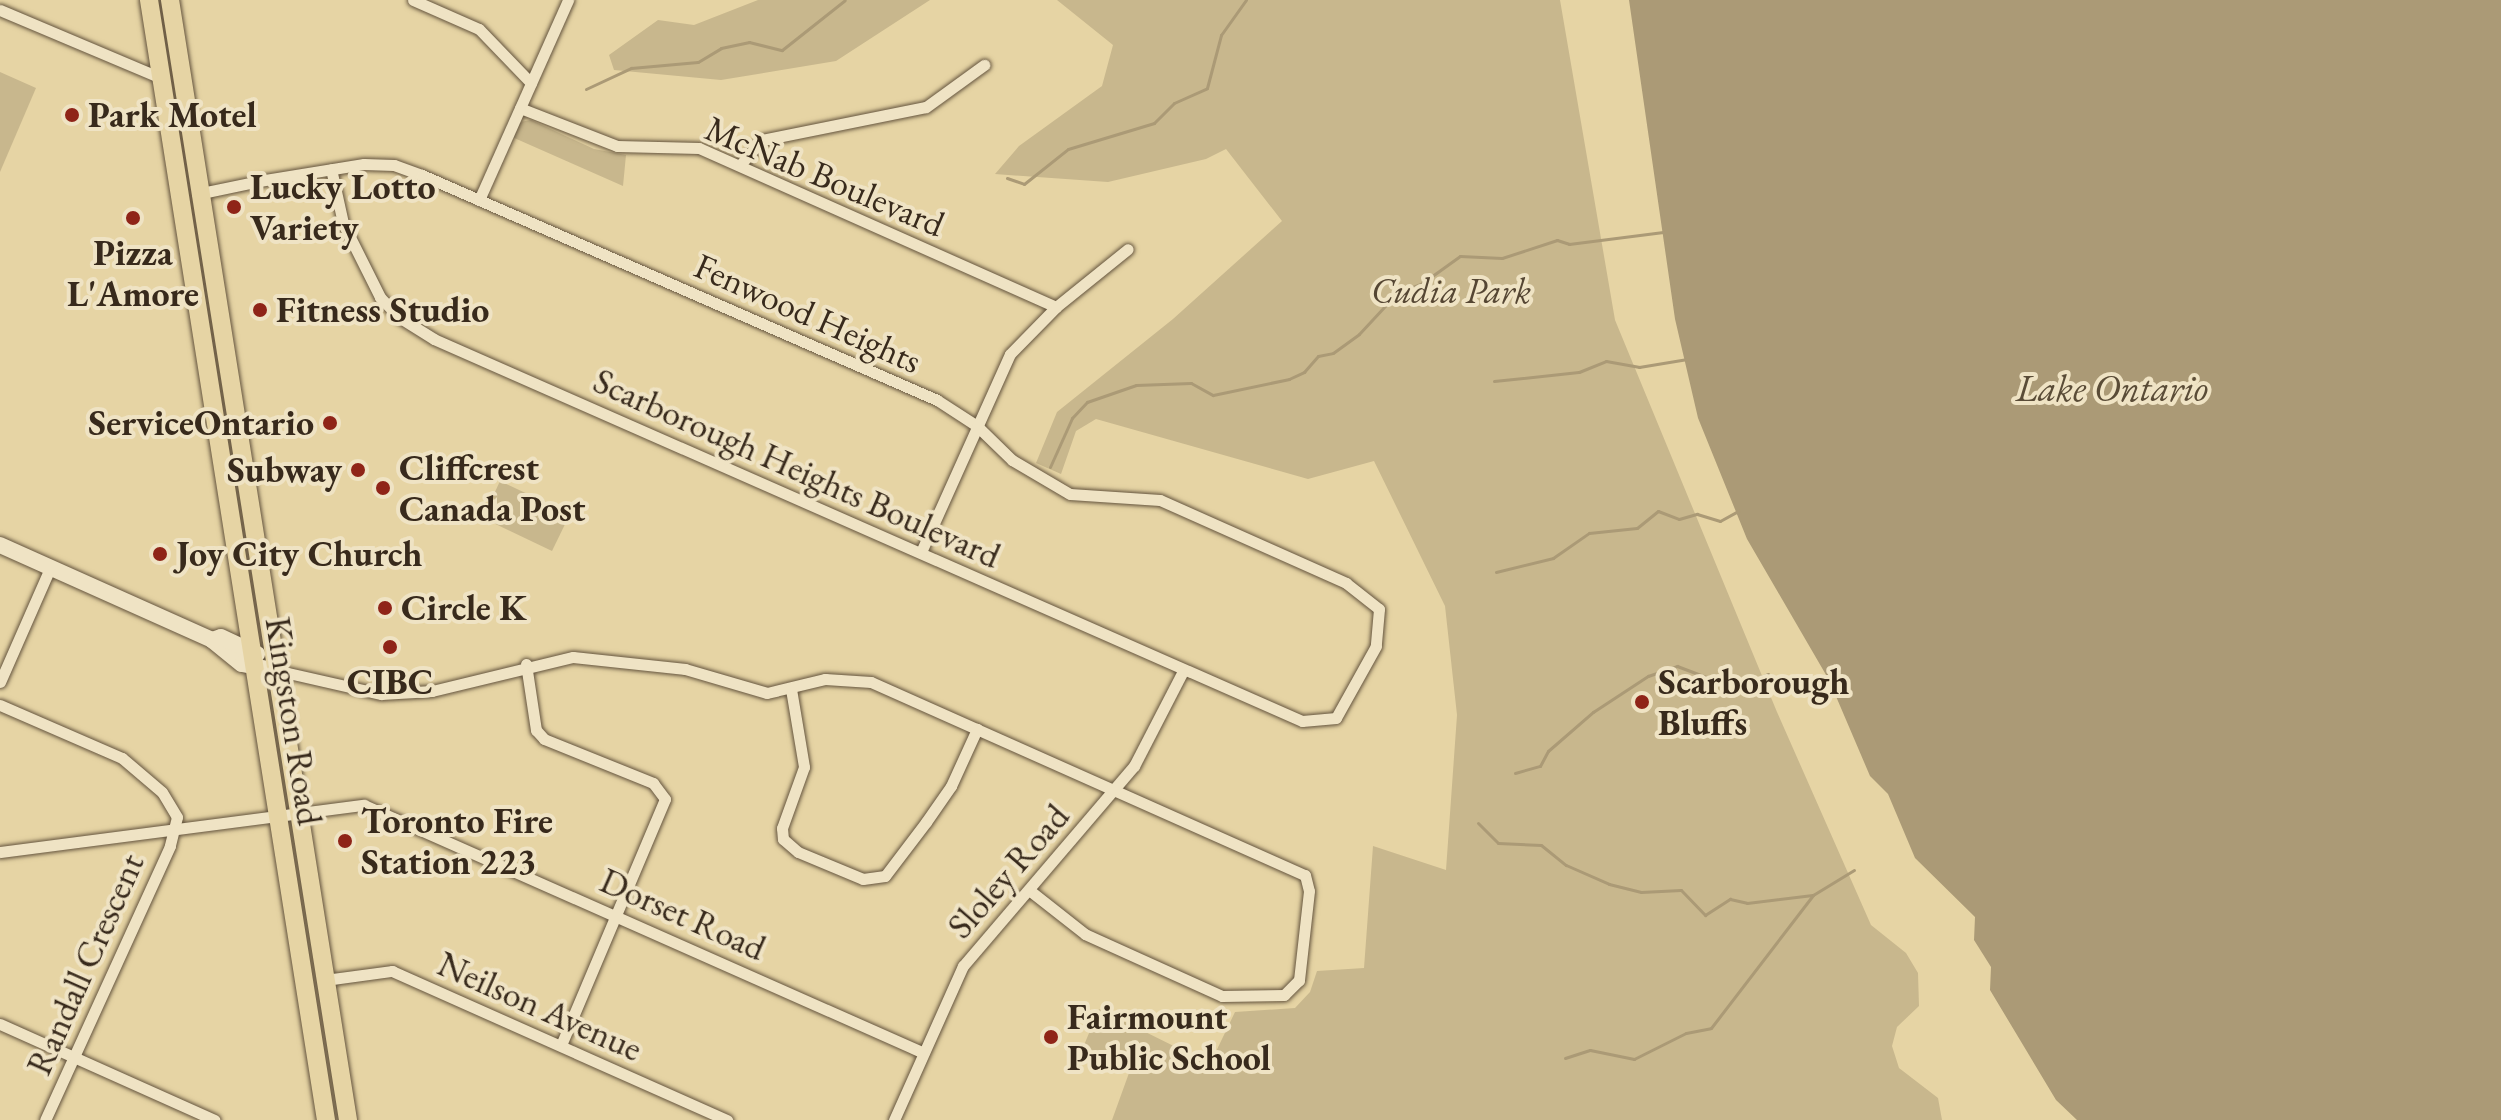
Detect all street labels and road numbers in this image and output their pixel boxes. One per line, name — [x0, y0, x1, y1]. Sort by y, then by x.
street label: McNab Boulevard — [699, 106, 951, 246]
street label: Fenwood Heights — [688, 244, 928, 382]
street label: Scarborough Heights Boulevard — [587, 359, 1007, 577]
street label: Kingston Road — [256, 614, 332, 828]
street label: Sloley Road — [938, 795, 1078, 947]
street label: Randall Crescent — [17, 847, 153, 1081]
street label: Dorset Road — [594, 858, 772, 970]
street label: Neilson Avenue — [431, 942, 649, 1070]

